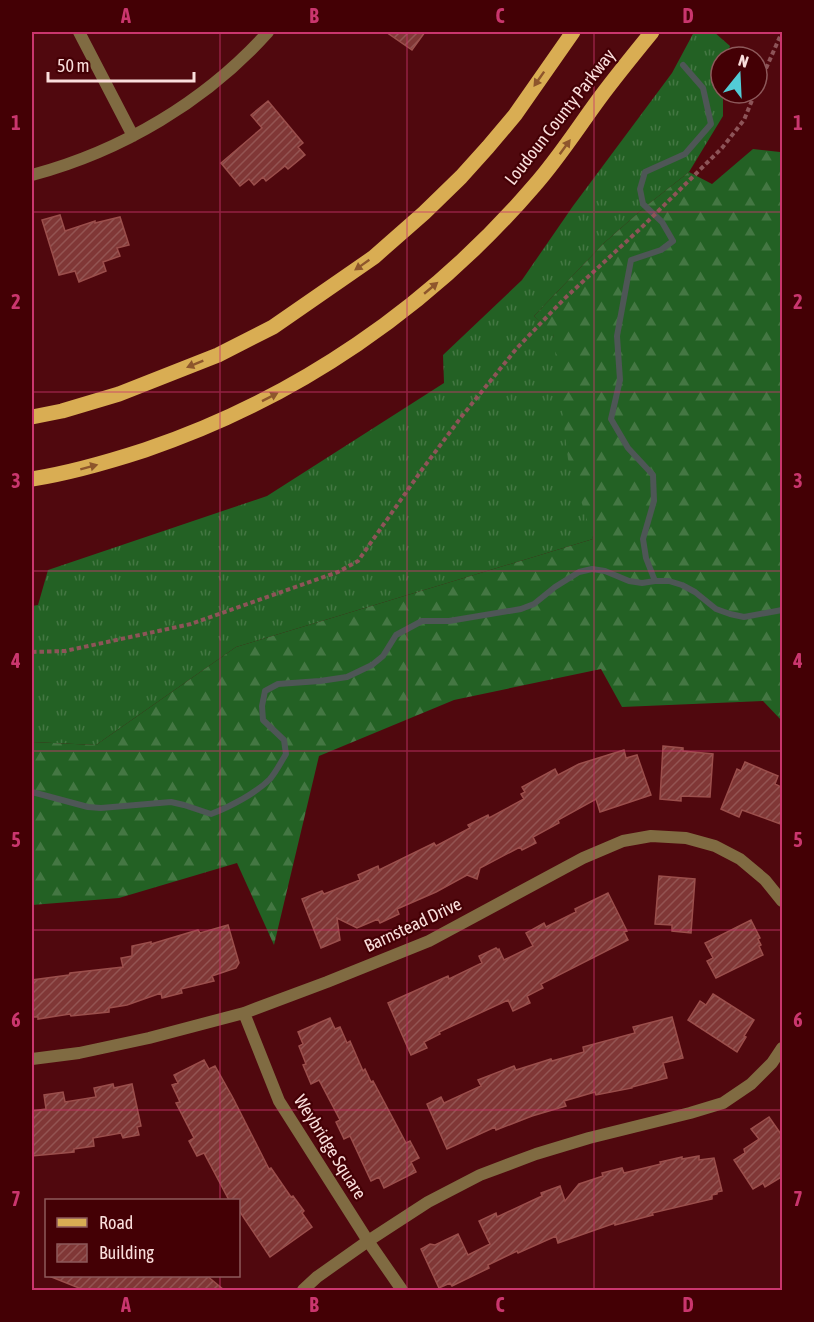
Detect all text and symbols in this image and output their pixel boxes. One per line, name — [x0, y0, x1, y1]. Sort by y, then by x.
text: A — [120, 4, 131, 27]
text: B — [309, 4, 319, 27]
text: C — [496, 4, 505, 27]
text: D — [682, 4, 694, 27]
scale bar — [48, 45, 194, 83]
street label: Loudoun County Parkway — [500, 45, 619, 189]
north arrow — [709, 45, 769, 105]
text: N — [736, 51, 751, 71]
text: 50 m — [57, 55, 89, 76]
one-way arrow — [534, 71, 545, 87]
text: 1 — [11, 111, 21, 134]
text: 1 — [793, 111, 803, 134]
one-way arrow — [559, 139, 571, 155]
one-way arrow — [355, 259, 371, 271]
one-way arrow — [423, 281, 439, 294]
text: 2 — [11, 290, 21, 313]
text: 2 — [793, 290, 803, 313]
one-way arrow — [186, 359, 204, 369]
one-way arrow — [262, 392, 279, 402]
one-way arrow — [79, 461, 98, 471]
text: 3 — [11, 469, 21, 492]
text: 3 — [793, 469, 803, 492]
text: 4 — [10, 649, 21, 672]
text: 4 — [792, 649, 803, 672]
text: 5 — [11, 828, 21, 851]
text: 5 — [793, 828, 803, 851]
street label: Barnstead Drive — [361, 893, 465, 956]
text: 6 — [11, 1008, 21, 1031]
text: 6 — [793, 1008, 803, 1031]
street label: Weybridge Square — [290, 1091, 371, 1203]
text: 7 — [11, 1187, 21, 1210]
text: 7 — [793, 1187, 803, 1210]
legend — [45, 1199, 240, 1277]
text: Road — [99, 1212, 133, 1233]
text: Building — [99, 1242, 154, 1263]
text: A — [120, 1293, 131, 1316]
text: B — [309, 1293, 319, 1316]
text: C — [496, 1293, 505, 1316]
text: D — [682, 1293, 694, 1316]

